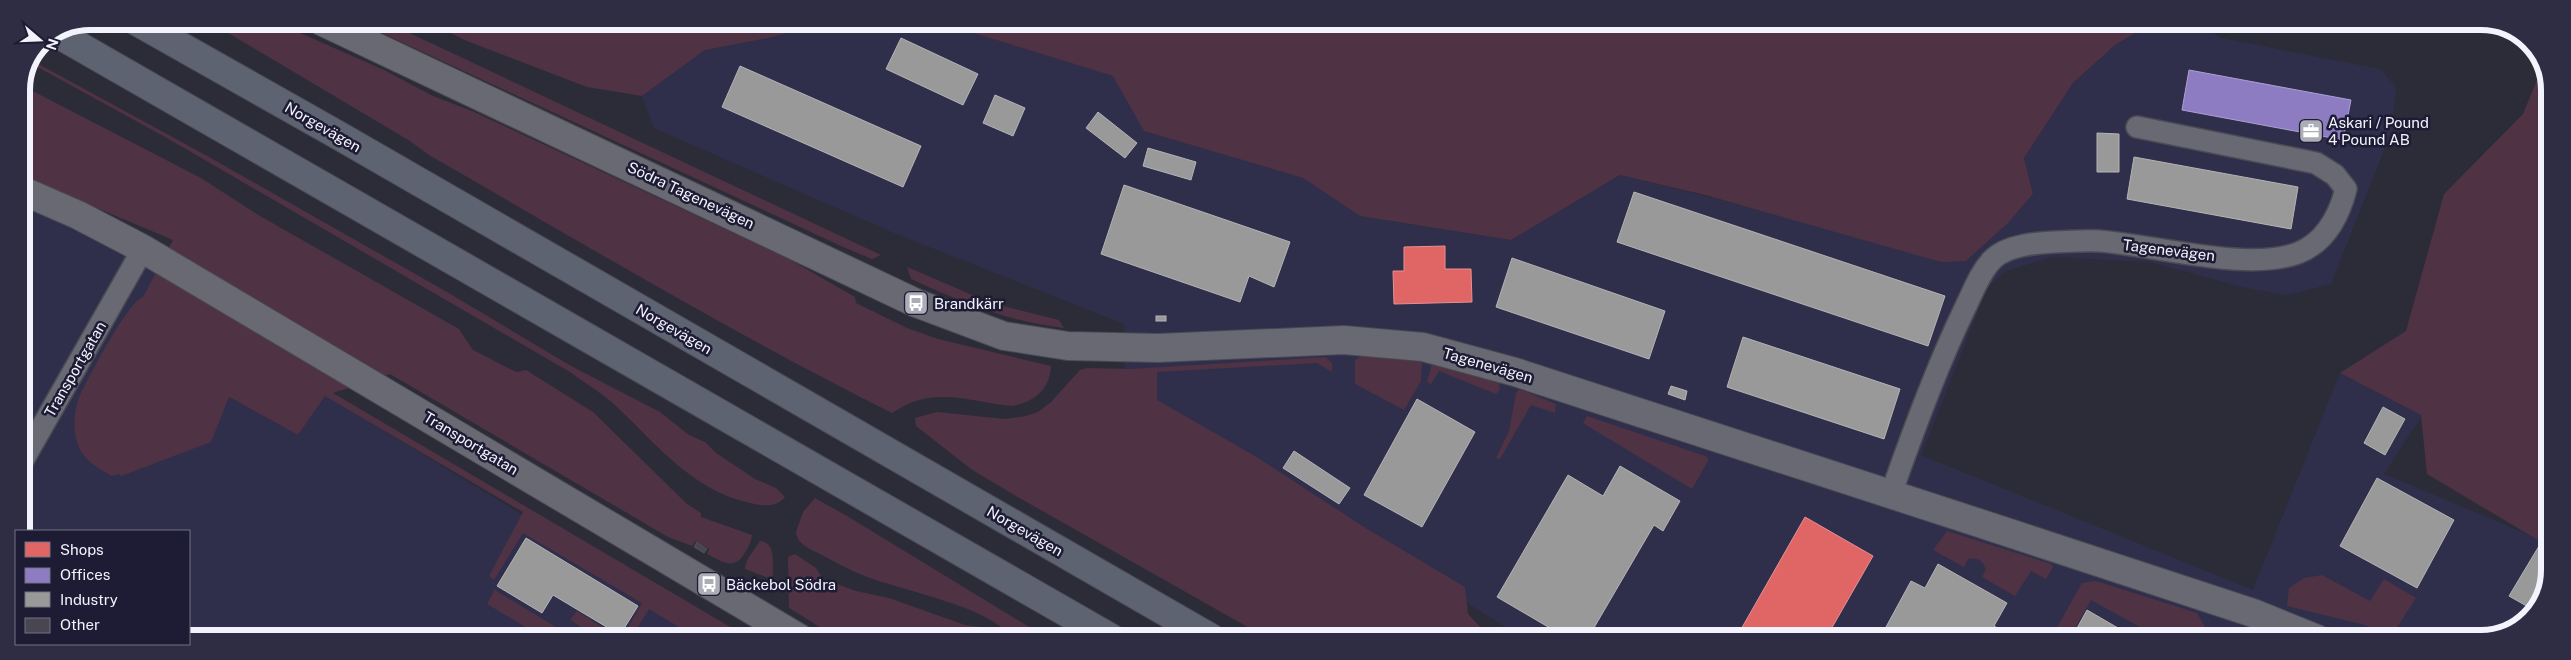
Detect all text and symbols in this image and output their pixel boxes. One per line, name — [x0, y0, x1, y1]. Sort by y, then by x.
north arrow — [15, 15, 65, 65]
text: N — [43, 36, 62, 52]
street label: Norgevägen — [282, 98, 364, 156]
place label: Askari / Pound 4 Pound AB — [2328, 114, 2429, 148]
office icon: Askari / Pound 4 Pound AB — [2298, 118, 2324, 144]
street label: Södra Tagenevägen — [625, 158, 757, 232]
street label: Tagenevägen — [2122, 236, 2216, 264]
bus stop icon: Brandkärr — [903, 290, 929, 316]
place label: Brandkärr — [934, 295, 1004, 312]
street label: Norgevägen — [633, 300, 715, 358]
street label: Transportgatan — [41, 318, 109, 420]
street label: Tagenevägen — [1441, 344, 1535, 386]
street label: Transportgatan — [421, 408, 521, 478]
street label: Norgevägen — [984, 502, 1066, 560]
legend — [15, 530, 190, 645]
text: Shops — [60, 541, 104, 558]
text: Offices — [60, 566, 110, 583]
bus stop icon: Bäckebol Södra — [696, 571, 722, 597]
place label: Bäckebol Södra — [726, 576, 836, 593]
text: Industry — [60, 591, 118, 608]
text: Other — [60, 616, 100, 633]

